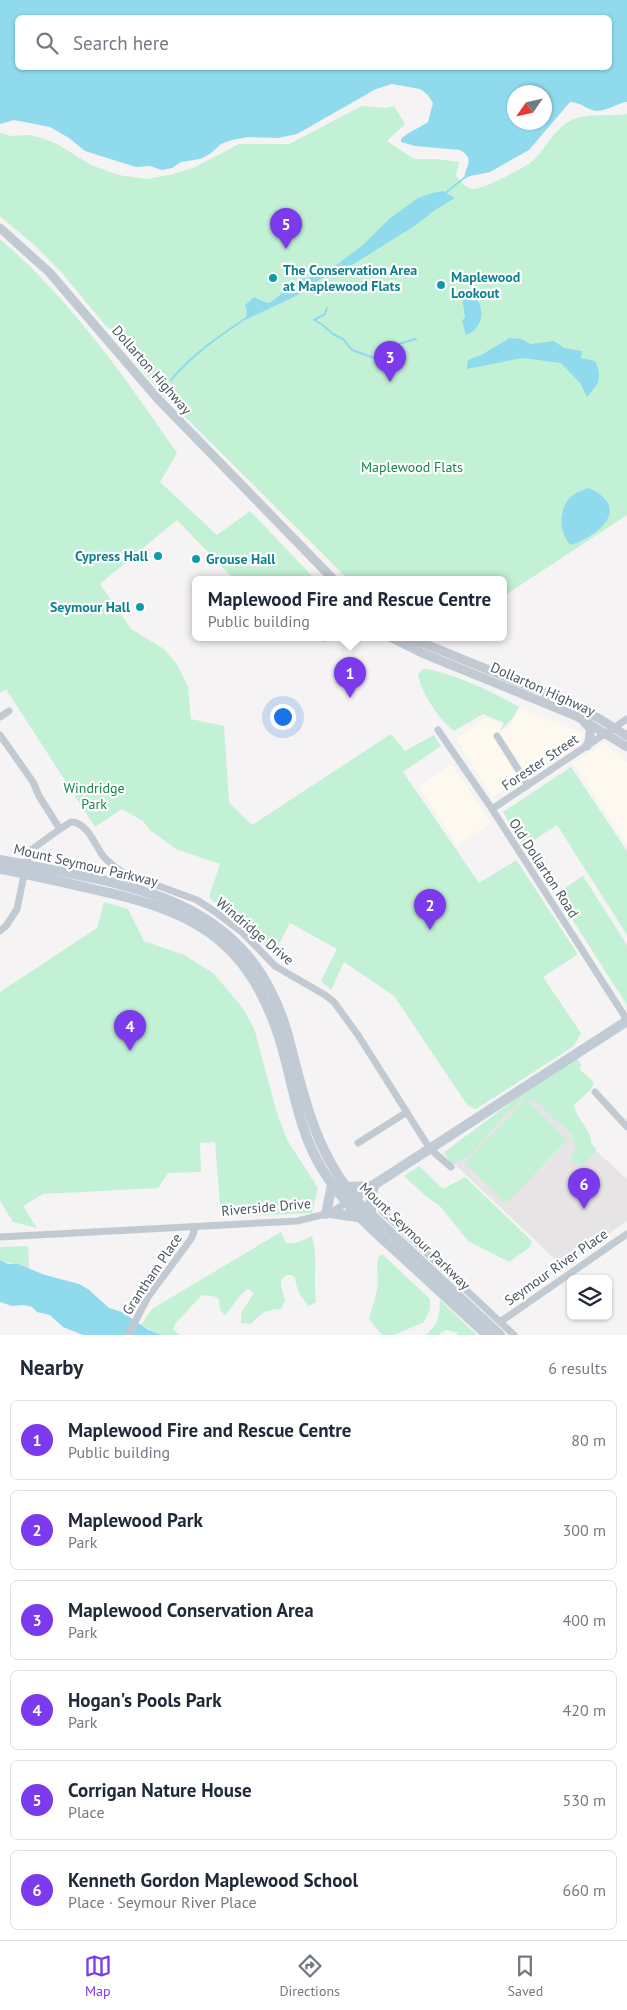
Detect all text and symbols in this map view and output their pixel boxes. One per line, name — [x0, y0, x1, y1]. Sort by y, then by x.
search box — [15, 15, 612, 70]
icon: search — [33, 29, 61, 57]
text: Search here — [73, 31, 169, 55]
north arrow — [507, 85, 552, 130]
pin: 5 — [270, 208, 302, 249]
place label: The Conservation Area at Maplewood Flats — [283, 261, 417, 295]
place label: Maplewood Lookout — [451, 268, 520, 302]
marker: The Conservation Area at Maplewood Flats — [267, 272, 279, 284]
marker: Maplewood Lookout — [435, 279, 447, 291]
street label: Dollarton Highway — [108, 322, 196, 419]
pin: 3 — [374, 341, 406, 382]
park label: Maplewood Flats — [361, 458, 463, 476]
place label: Cypress Hall — [75, 547, 149, 565]
marker: Cypress Hall — [152, 550, 164, 562]
place label: Grouse Hall — [206, 550, 276, 568]
marker: Grouse Hall — [190, 553, 202, 565]
popup — [192, 576, 507, 641]
text: Maplewood Fire and Rescue Centre — [208, 587, 491, 611]
place label: Seymour Hall — [50, 598, 131, 616]
marker: Seymour Hall — [134, 601, 146, 613]
text: Public building — [208, 611, 310, 631]
pin: 1 — [334, 657, 366, 698]
street label: Dollarton Highway — [488, 658, 599, 720]
your location — [270, 704, 296, 730]
street label: Forester Street — [498, 730, 582, 794]
park label: Windridge Park — [63, 779, 125, 813]
street label: Old Dollarton Road — [505, 815, 583, 921]
street label: Mount Seymour Parkway — [12, 840, 160, 890]
pin: 2 — [414, 889, 446, 930]
street label: Windridge Drive — [212, 893, 298, 969]
pin: 4 — [114, 1010, 146, 1051]
pin: 6 — [568, 1168, 600, 1209]
street label: Mount Seymour Parkway — [356, 1178, 475, 1294]
street label: Riverside Drive — [220, 1194, 312, 1220]
street label: Seymour River Place — [501, 1225, 611, 1309]
street label: Grantham Place — [118, 1230, 186, 1318]
map controls — [567, 1275, 612, 1320]
button: layers — [567, 1275, 612, 1320]
text: Nearby — [20, 1354, 83, 1381]
text: 6 results — [548, 1358, 607, 1378]
text: Maplewood Fire and Rescue Centre — [68, 1418, 351, 1442]
text: 1 — [32, 1430, 42, 1450]
text: 80 m — [571, 1430, 606, 1450]
text: Public building — [68, 1442, 170, 1462]
text: Maplewood Park — [68, 1508, 203, 1532]
text: 2 — [32, 1520, 42, 1540]
text: 300 m — [563, 1520, 606, 1540]
text: Park — [68, 1532, 97, 1552]
text: Maplewood Conservation Area — [68, 1598, 314, 1622]
text: 3 — [32, 1610, 42, 1630]
text: 400 m — [563, 1610, 606, 1630]
text: Park — [68, 1622, 97, 1642]
text: Hogan's Pools Park — [68, 1688, 222, 1712]
text: 4 — [32, 1700, 42, 1720]
text: 420 m — [563, 1700, 606, 1720]
text: Park — [68, 1712, 97, 1732]
text: Corrigan Nature House — [68, 1778, 252, 1802]
text: 5 — [32, 1790, 42, 1810]
text: 530 m — [563, 1790, 606, 1810]
text: Place — [68, 1802, 105, 1822]
text: Kenneth Gordon Maplewood School — [68, 1868, 358, 1892]
text: 6 — [32, 1880, 42, 1900]
text: 660 m — [563, 1880, 606, 1900]
text: Place · Seymour River Place — [68, 1892, 257, 1912]
tab: Map — [84, 1952, 112, 2000]
tab: Directions — [279, 1952, 340, 2000]
tab: Saved — [508, 1952, 543, 2000]

